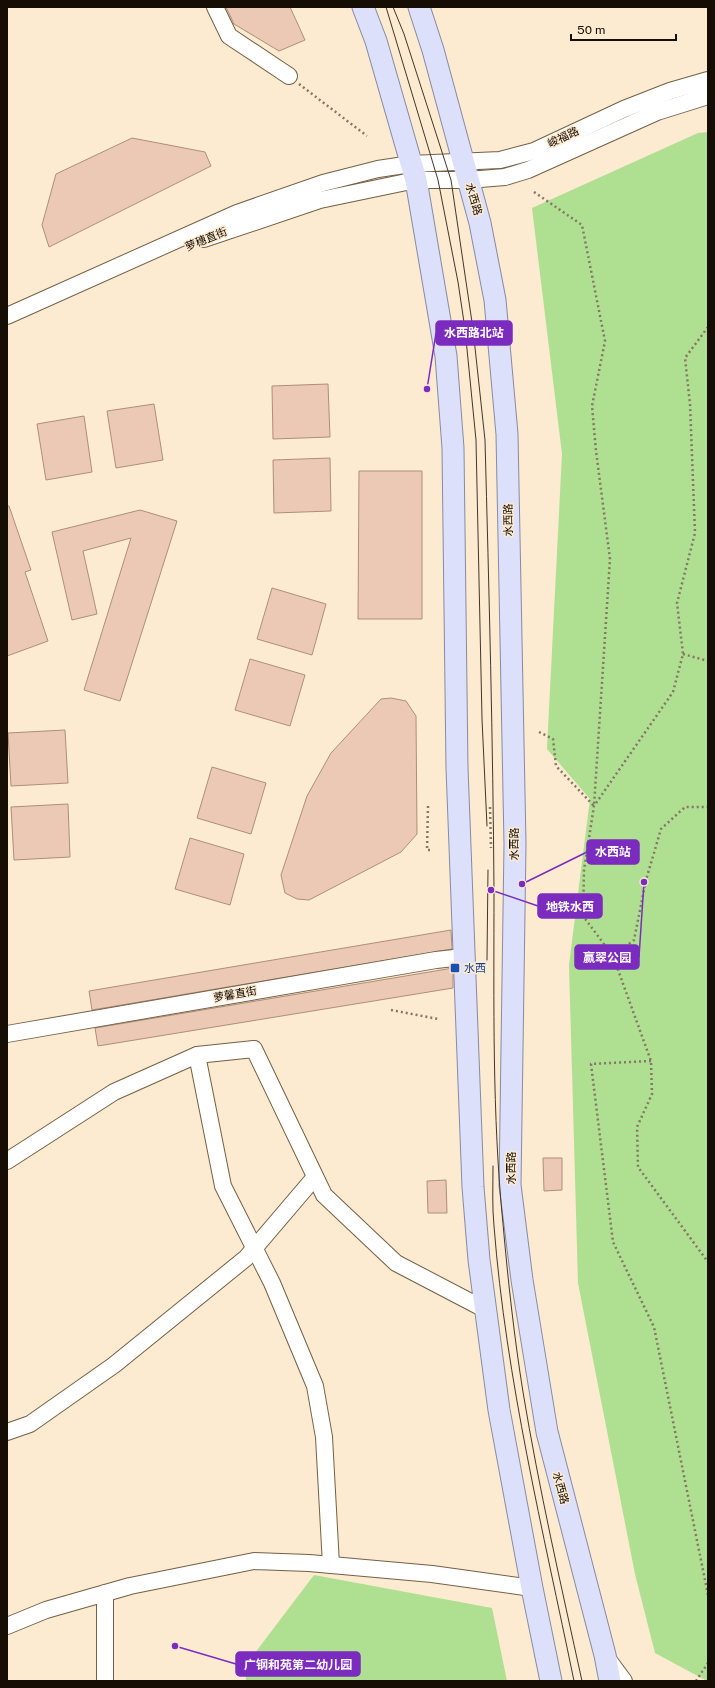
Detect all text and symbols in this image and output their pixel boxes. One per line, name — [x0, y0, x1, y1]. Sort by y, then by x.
scale bar — [571, 16, 676, 42]
text: 50 m — [577, 23, 605, 37]
street label: 峻福路 — [546, 125, 580, 149]
street label: 水西路 — [464, 181, 484, 217]
street label: 萝穗直街 — [183, 225, 229, 253]
callout: 水西路北站 — [436, 321, 512, 345]
text: 水西路北站 — [444, 326, 504, 340]
street label: 水西路 — [502, 503, 514, 537]
street label: 水西路 — [508, 828, 520, 861]
callout: 水西站 — [587, 840, 639, 864]
text: 水西站 — [595, 845, 631, 859]
callout: 地铁水西 — [538, 894, 602, 918]
text: 地铁水西 — [546, 900, 594, 914]
callout: 赢翠公园 — [575, 945, 639, 969]
text: 赢翠公园 — [583, 951, 631, 965]
marker: 水西 — [449, 962, 461, 974]
place label: 水西 — [464, 962, 486, 974]
street label: 萝馨直街 — [212, 984, 258, 1004]
street label: 水西路 — [505, 1152, 517, 1185]
street label: 水西路 — [551, 1471, 571, 1505]
callout: 广钢和苑第二幼儿园 — [236, 1652, 360, 1676]
text: 广钢和苑第二幼儿园 — [244, 1658, 352, 1672]

